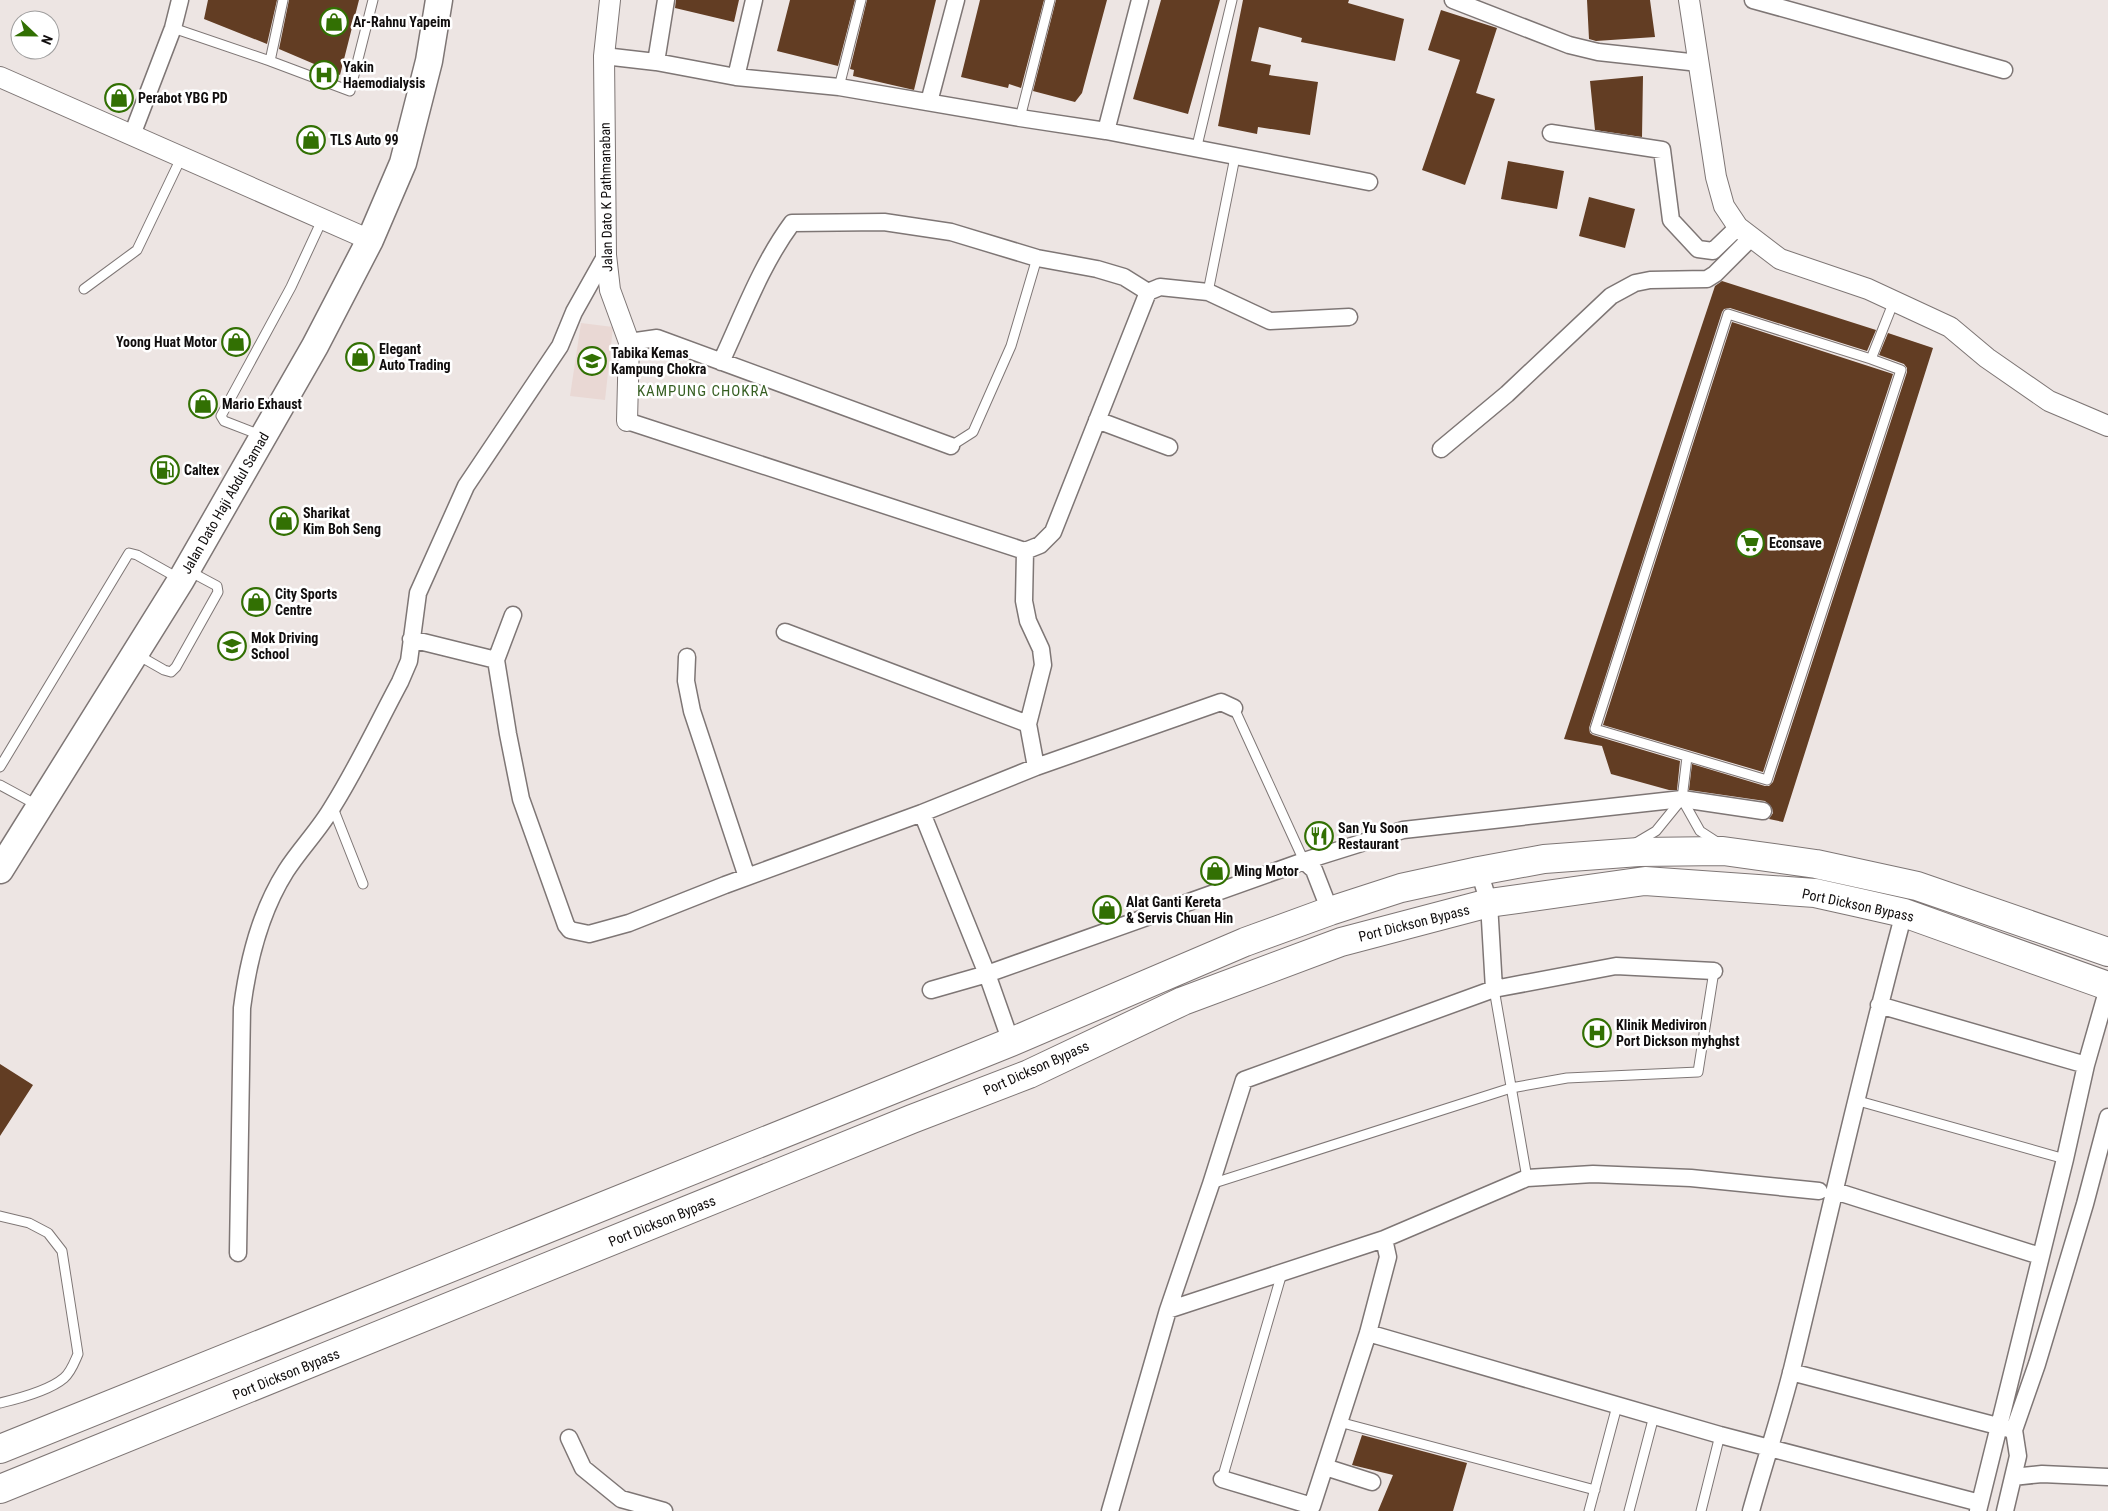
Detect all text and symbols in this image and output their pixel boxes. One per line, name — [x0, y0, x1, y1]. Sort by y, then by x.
shop icon: Ar-Rahnu Yapeim — [319, 7, 349, 37]
north arrow — [10, 10, 60, 60]
place label: Ar-Rahnu Yapeim — [353, 14, 451, 30]
text: N — [38, 33, 56, 47]
place label: Yakin Haemodialysis — [343, 59, 425, 91]
hospital icon: Yakin Haemodialysis — [309, 60, 339, 90]
shop icon: Perabot YBG PD — [104, 83, 134, 113]
place label: Perabot YBG PD — [138, 90, 228, 106]
street label: Jalan Dato K Pathmanaban — [597, 122, 615, 272]
shop icon: TLS Auto 99 — [296, 125, 326, 155]
place label: TLS Auto 99 — [330, 132, 399, 148]
shop icon: Yoong Huat Motor — [221, 327, 251, 357]
place label: Yoong Huat Motor — [116, 334, 217, 350]
place label: Elegant Auto Trading — [379, 341, 451, 373]
shop icon: Elegant Auto Trading — [345, 342, 375, 372]
place label: Tabika Kemas Kampung Chokra — [611, 345, 707, 377]
school or university icon: Tabika Kemas Kampung Chokra — [577, 346, 607, 376]
district label: KAMPUNG CHOKRA — [637, 382, 769, 400]
shop icon: Mario Exhaust — [188, 389, 218, 419]
place label: Mario Exhaust — [222, 396, 302, 412]
street label: Jalan Dato Haji Abdul Samad — [178, 429, 272, 577]
fuel station icon: Caltex — [150, 455, 180, 485]
place label: Caltex — [184, 462, 220, 478]
place label: Sharikat Kim Boh Seng — [303, 505, 381, 537]
shop icon: Sharikat Kim Boh Seng — [269, 506, 299, 536]
supermarket icon: Econsave — [1735, 528, 1765, 558]
place label: Econsave — [1769, 535, 1822, 551]
place label: City Sports Centre — [275, 586, 337, 618]
shop icon: City Sports Centre — [241, 587, 271, 617]
place label: Mok Driving School — [251, 630, 318, 662]
school or university icon: Mok Driving School — [217, 631, 247, 661]
place label: San Yu Soon Restaurant — [1338, 820, 1408, 852]
restaurant icon: San Yu Soon Restaurant — [1304, 821, 1334, 851]
shop icon: Ming Motor — [1200, 856, 1230, 886]
place label: Ming Motor — [1234, 863, 1299, 879]
street label: Port Dickson Bypass — [1801, 885, 1915, 925]
place label: Alat Ganti Kereta & Servis Chuan Hin — [1126, 894, 1233, 926]
shop icon: Alat Ganti Kereta & Servis Chuan Hin — [1092, 895, 1122, 925]
street label: Port Dickson Bypass — [1357, 901, 1471, 945]
place label: Klinik Mediviron Port Dickson myhghst — [1616, 1017, 1739, 1049]
hospital icon: Klinik Mediviron Port Dickson myhghst — [1582, 1018, 1612, 1048]
street label: Port Dickson Bypass — [981, 1038, 1091, 1098]
street label: Port Dickson Bypass — [606, 1192, 718, 1250]
street label: Port Dickson Bypass — [230, 1345, 342, 1403]

